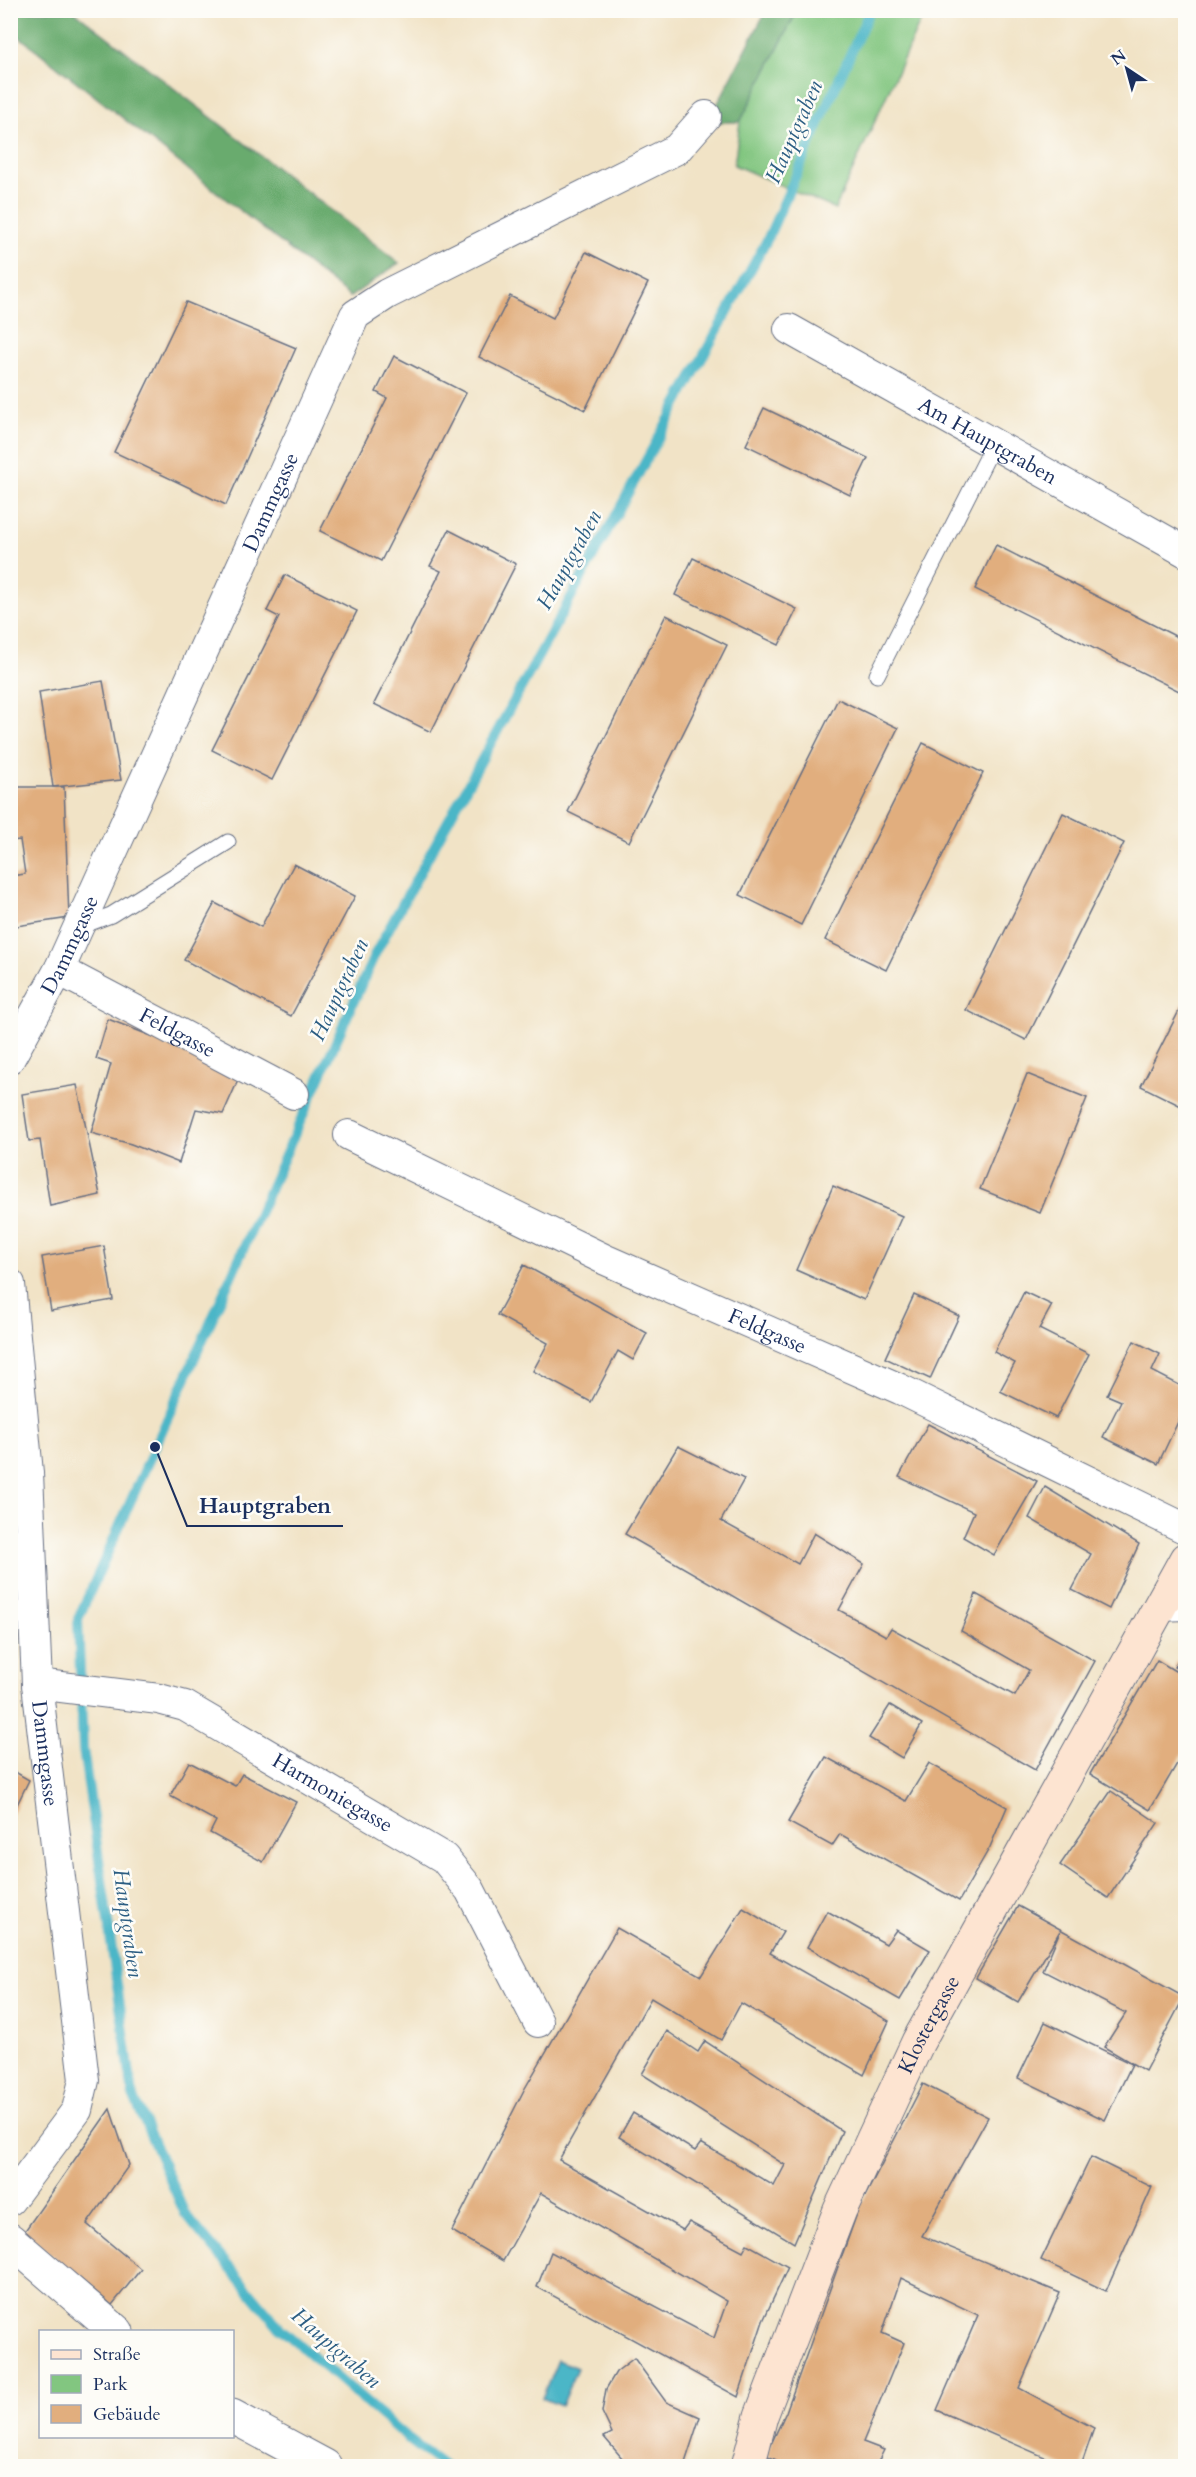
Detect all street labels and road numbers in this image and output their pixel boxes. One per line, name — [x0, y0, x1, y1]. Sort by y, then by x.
street label: Am Hauptgraben — [913, 390, 1063, 491]
street label: Dammgasse — [235, 448, 305, 557]
street label: Dammgasse — [34, 891, 105, 1000]
street label: Feldgasse — [134, 1000, 221, 1065]
street label: Feldgasse — [724, 1301, 811, 1361]
street label: Dammgasse — [25, 1699, 66, 1808]
street label: Harmoniegasse — [267, 1746, 398, 1839]
street label: Klostergasse — [891, 1970, 967, 2078]

